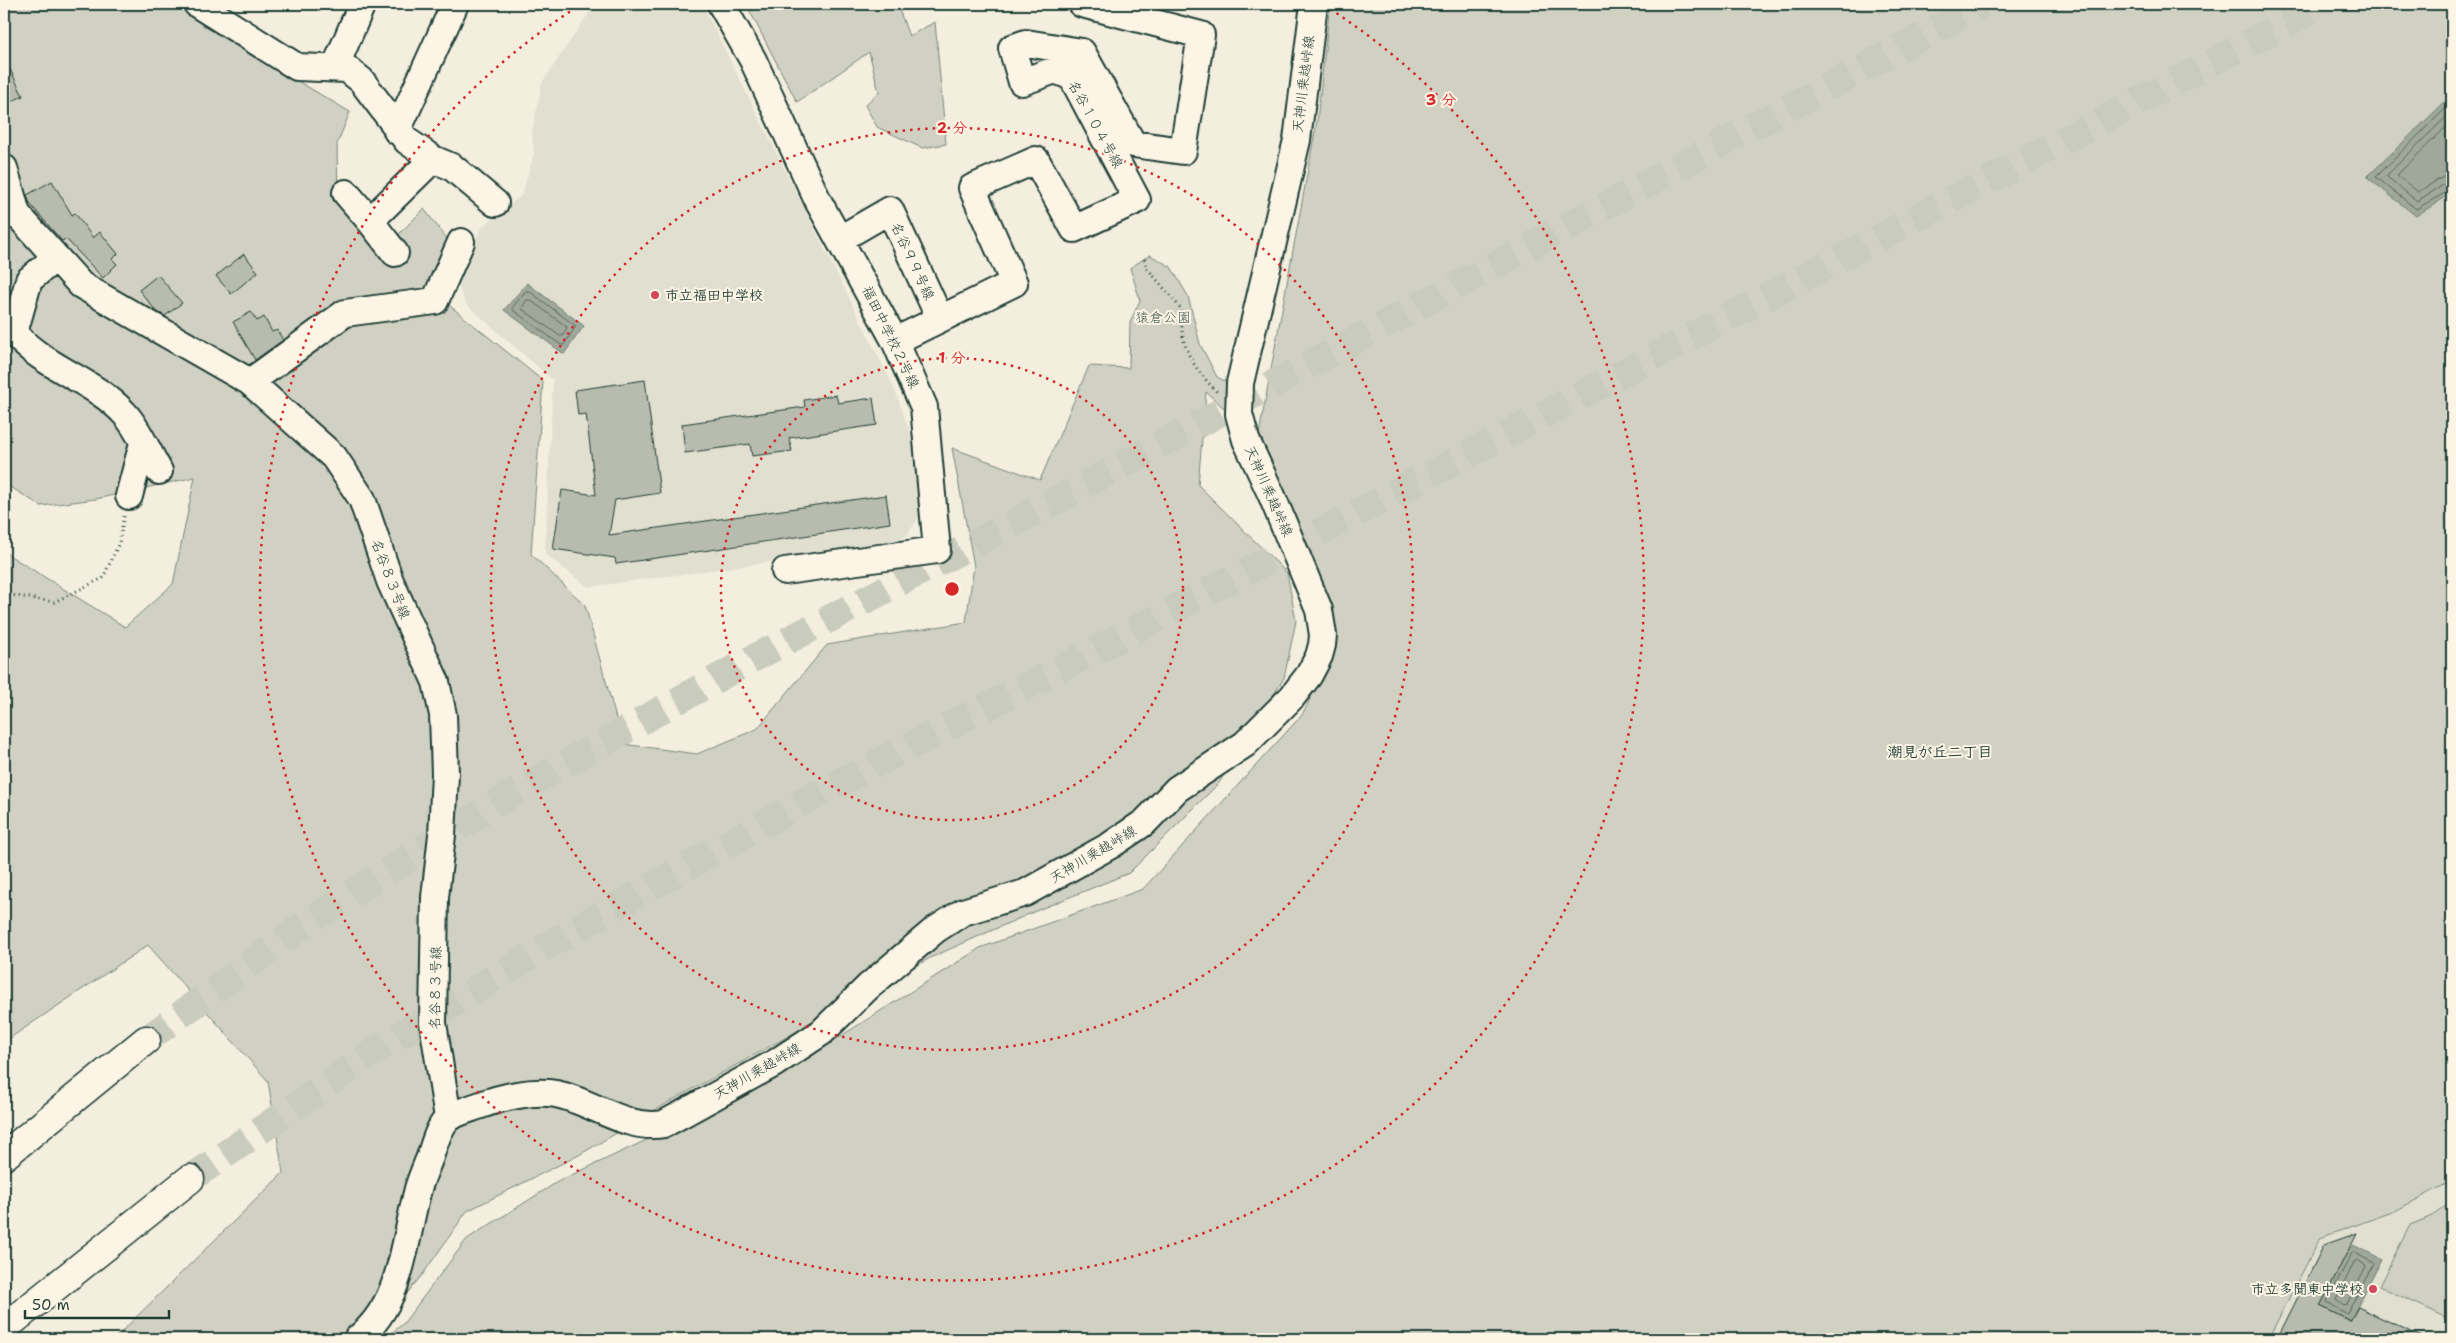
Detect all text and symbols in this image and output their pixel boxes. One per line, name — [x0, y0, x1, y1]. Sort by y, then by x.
street label: 天神川乗越峠線 — [1288, 34, 1318, 134]
street label: 名谷１０４号線 — [1064, 77, 1128, 171]
text: 3 分 — [1426, 90, 1456, 110]
text: 2 分 — [937, 118, 967, 138]
street label: 名谷９９号線 — [887, 219, 939, 303]
street label: 福田中学校２号線 — [858, 283, 924, 391]
place label: 市立福田中学校 — [665, 286, 763, 304]
marker: 市立福田中学校 — [649, 289, 661, 301]
park label: 猿倉公園 — [1135, 308, 1191, 326]
text: 1 分 — [939, 348, 966, 368]
street label: 天神川乗越峠線 — [1241, 443, 1297, 539]
street label: 名谷８３号線 — [368, 537, 414, 621]
centre of rings — [943, 580, 961, 598]
district label: 潮見が丘二丁目 — [1887, 742, 1993, 762]
street label: 天神川乗越峠線 — [1046, 821, 1140, 887]
street label: 名谷８３号線 — [425, 946, 445, 1030]
street label: 天神川乗越峠線 — [710, 1039, 804, 1103]
place label: 市立多聞東中学校 — [2251, 1280, 2363, 1298]
marker: 市立多聞東中学校 — [2367, 1283, 2379, 1295]
scale bar — [25, 1288, 169, 1320]
text: 50 m — [32, 1295, 70, 1315]

